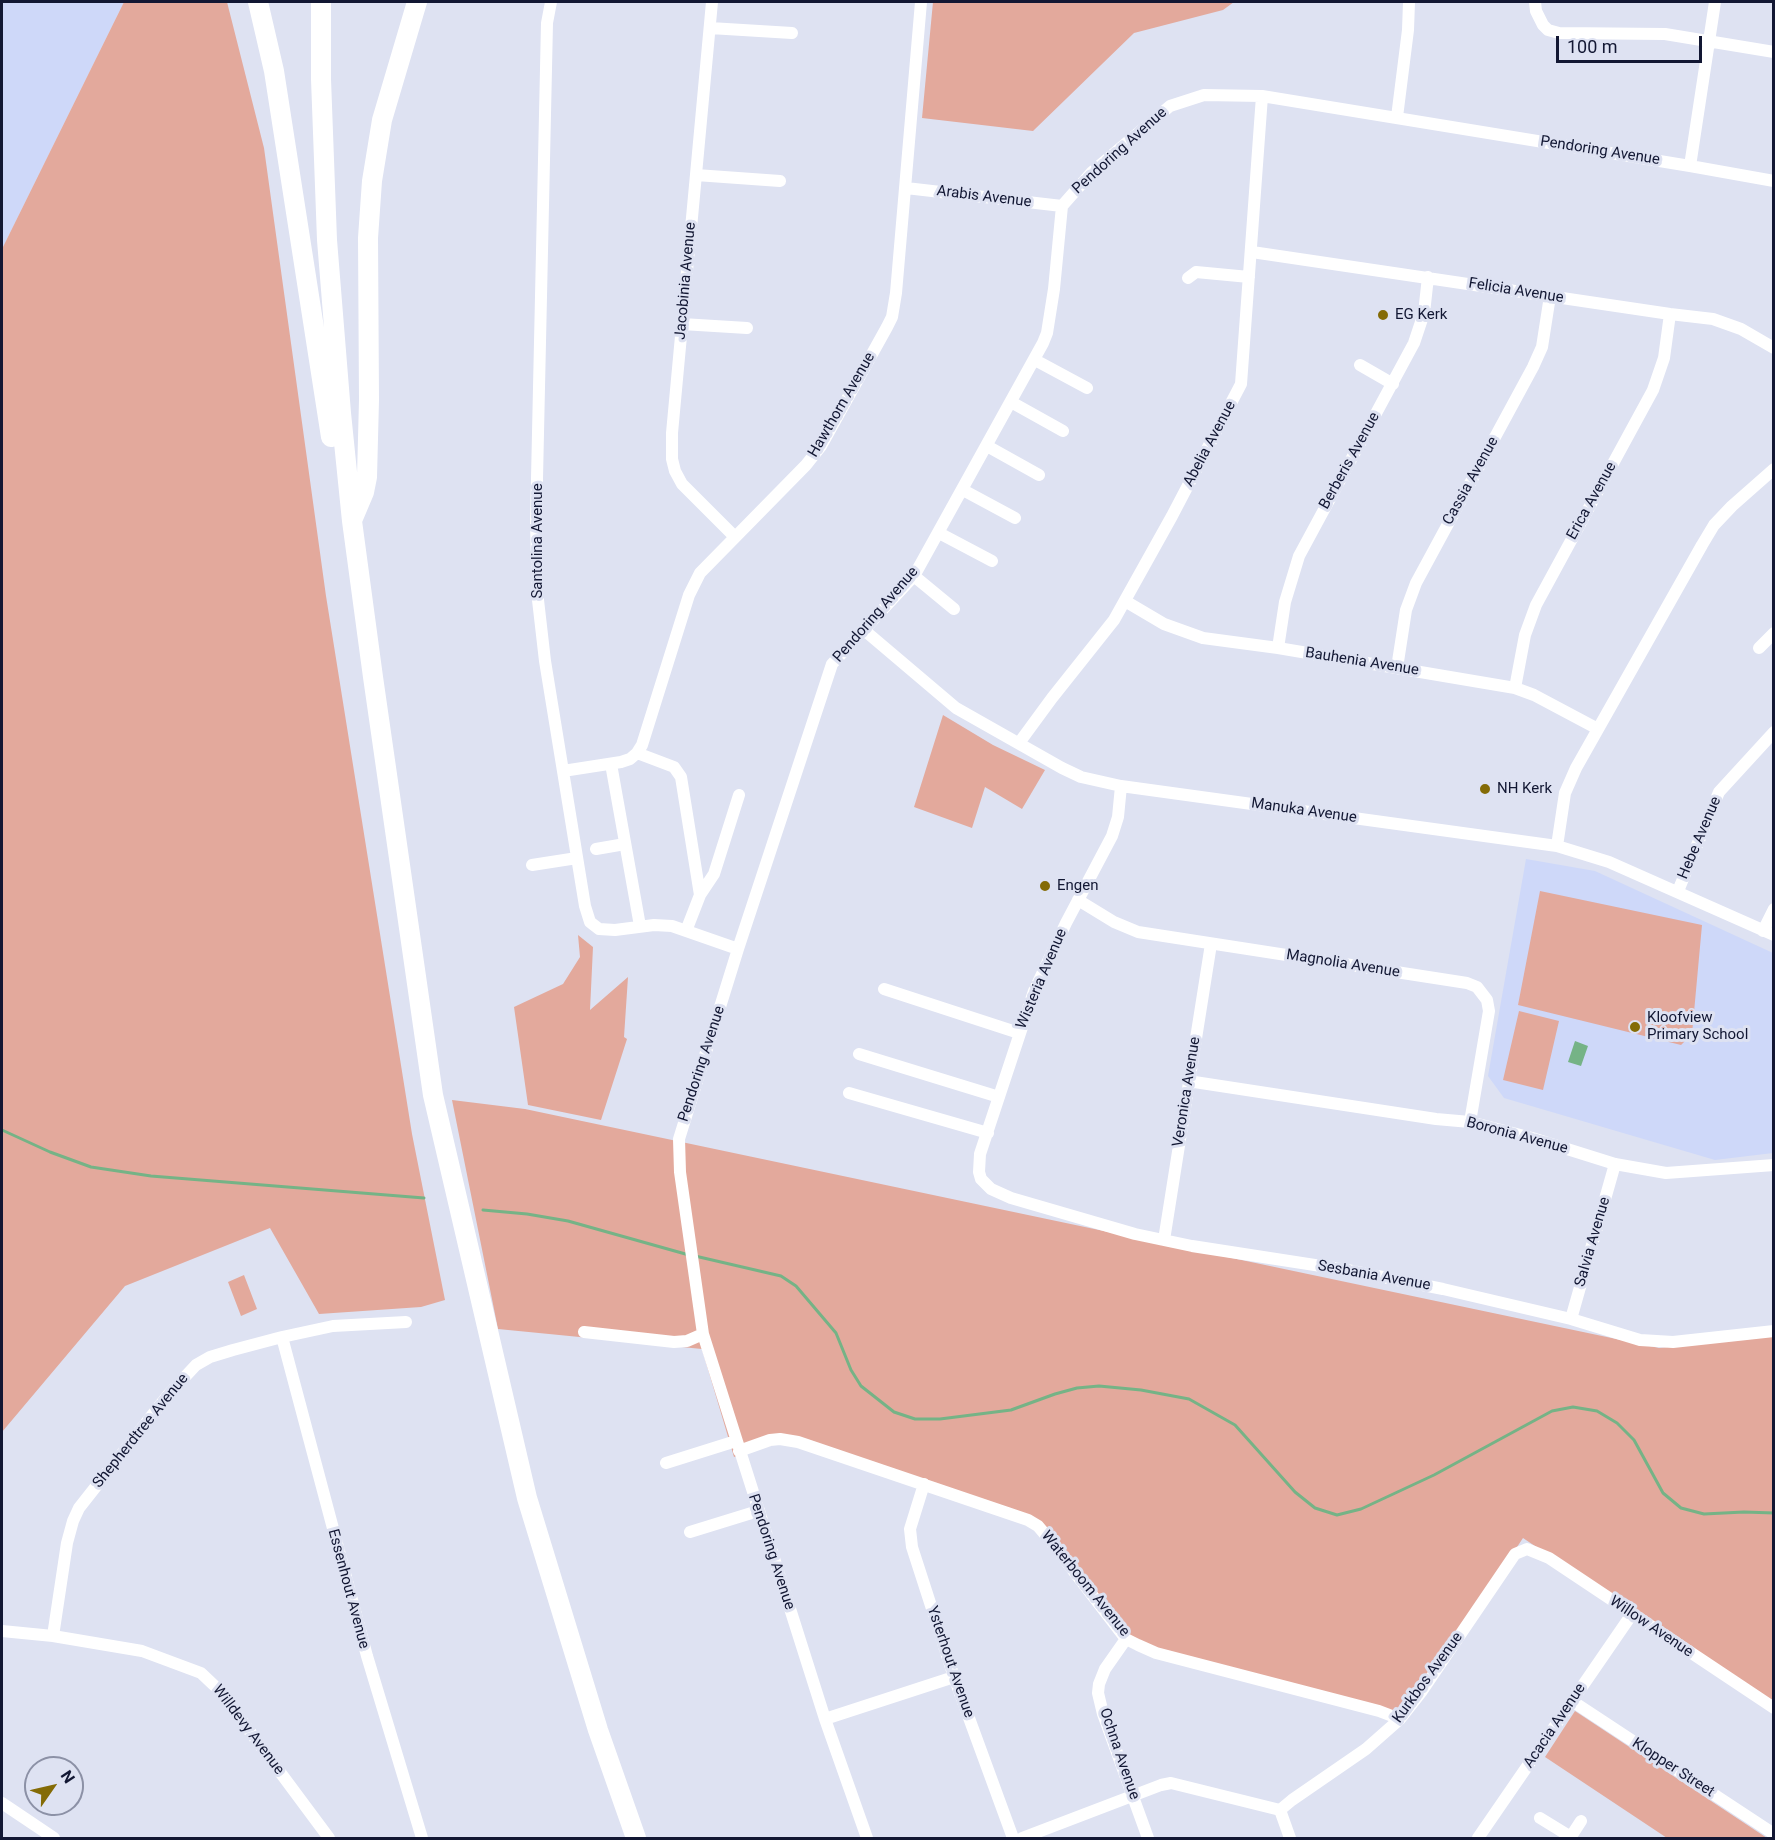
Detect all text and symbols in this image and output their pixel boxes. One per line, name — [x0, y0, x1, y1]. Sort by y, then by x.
scale bar — [1559, 24, 1704, 62]
text: 100 m — [1567, 36, 1618, 57]
street label: Pendoring Avenue — [1069, 104, 1171, 198]
street label: Pendoring Avenue — [1539, 133, 1661, 169]
street label: Arabis Avenue — [936, 182, 1032, 212]
street label: Jacobinia Avenue — [672, 222, 700, 340]
street label: Felicia Avenue — [1467, 275, 1565, 307]
place label: EG Kerk — [1395, 306, 1447, 324]
marker: EG Kerk — [1376, 308, 1390, 322]
street label: Hawthorn Avenue — [805, 349, 879, 461]
street label: Abelia Avenue — [1180, 398, 1240, 490]
street label: Berberis Avenue — [1316, 409, 1384, 513]
street label: Cassia Avenue — [1439, 434, 1503, 528]
street label: Erica Avenue — [1563, 459, 1621, 543]
street label: Santolina Avenue — [529, 483, 547, 599]
street label: Pendoring Avenue — [830, 564, 922, 666]
street label: Bauhenia Avenue — [1304, 644, 1420, 680]
place label: NH Kerk — [1497, 780, 1552, 798]
marker: NH Kerk — [1478, 782, 1492, 796]
street label: Hebe Avenue — [1675, 794, 1725, 882]
street label: Manuka Avenue — [1250, 795, 1358, 827]
place label: Engen — [1057, 877, 1098, 895]
marker: Engen — [1038, 879, 1052, 893]
street label: Wisteria Avenue — [1013, 926, 1071, 1032]
street label: Magnolia Avenue — [1285, 946, 1401, 982]
street label: Pendoring Avenue — [675, 1004, 729, 1124]
place label: Kloofview Primary School — [1647, 1009, 1748, 1044]
marker: Kloofview Primary School — [1628, 1020, 1642, 1034]
street label: Veronica Avenue — [1169, 1036, 1205, 1148]
street label: Boronia Avenue — [1464, 1114, 1570, 1158]
street label: Salvia Avenue — [1572, 1195, 1614, 1289]
street label: Sesbania Avenue — [1316, 1257, 1432, 1295]
street label: Shepherdtree Avenue — [89, 1370, 193, 1492]
street label: Pendoring Avenue — [744, 1492, 798, 1612]
street label: Essenhout Avenue — [323, 1527, 373, 1651]
street label: Waterboom Avenue — [1037, 1528, 1133, 1640]
street label: Willow Avenue — [1606, 1592, 1696, 1662]
street label: Ysterhout Avenue — [922, 1604, 978, 1720]
street label: Kurkbos Avenue — [1389, 1629, 1467, 1727]
street label: Acacia Avenue — [1520, 1680, 1590, 1772]
street label: Willdevy Avenue — [208, 1682, 288, 1778]
street label: Ochna Avenue — [1095, 1706, 1143, 1802]
street label: Klopper Street — [1628, 1735, 1718, 1801]
north arrow — [24, 1756, 84, 1816]
text: N — [57, 1767, 79, 1787]

